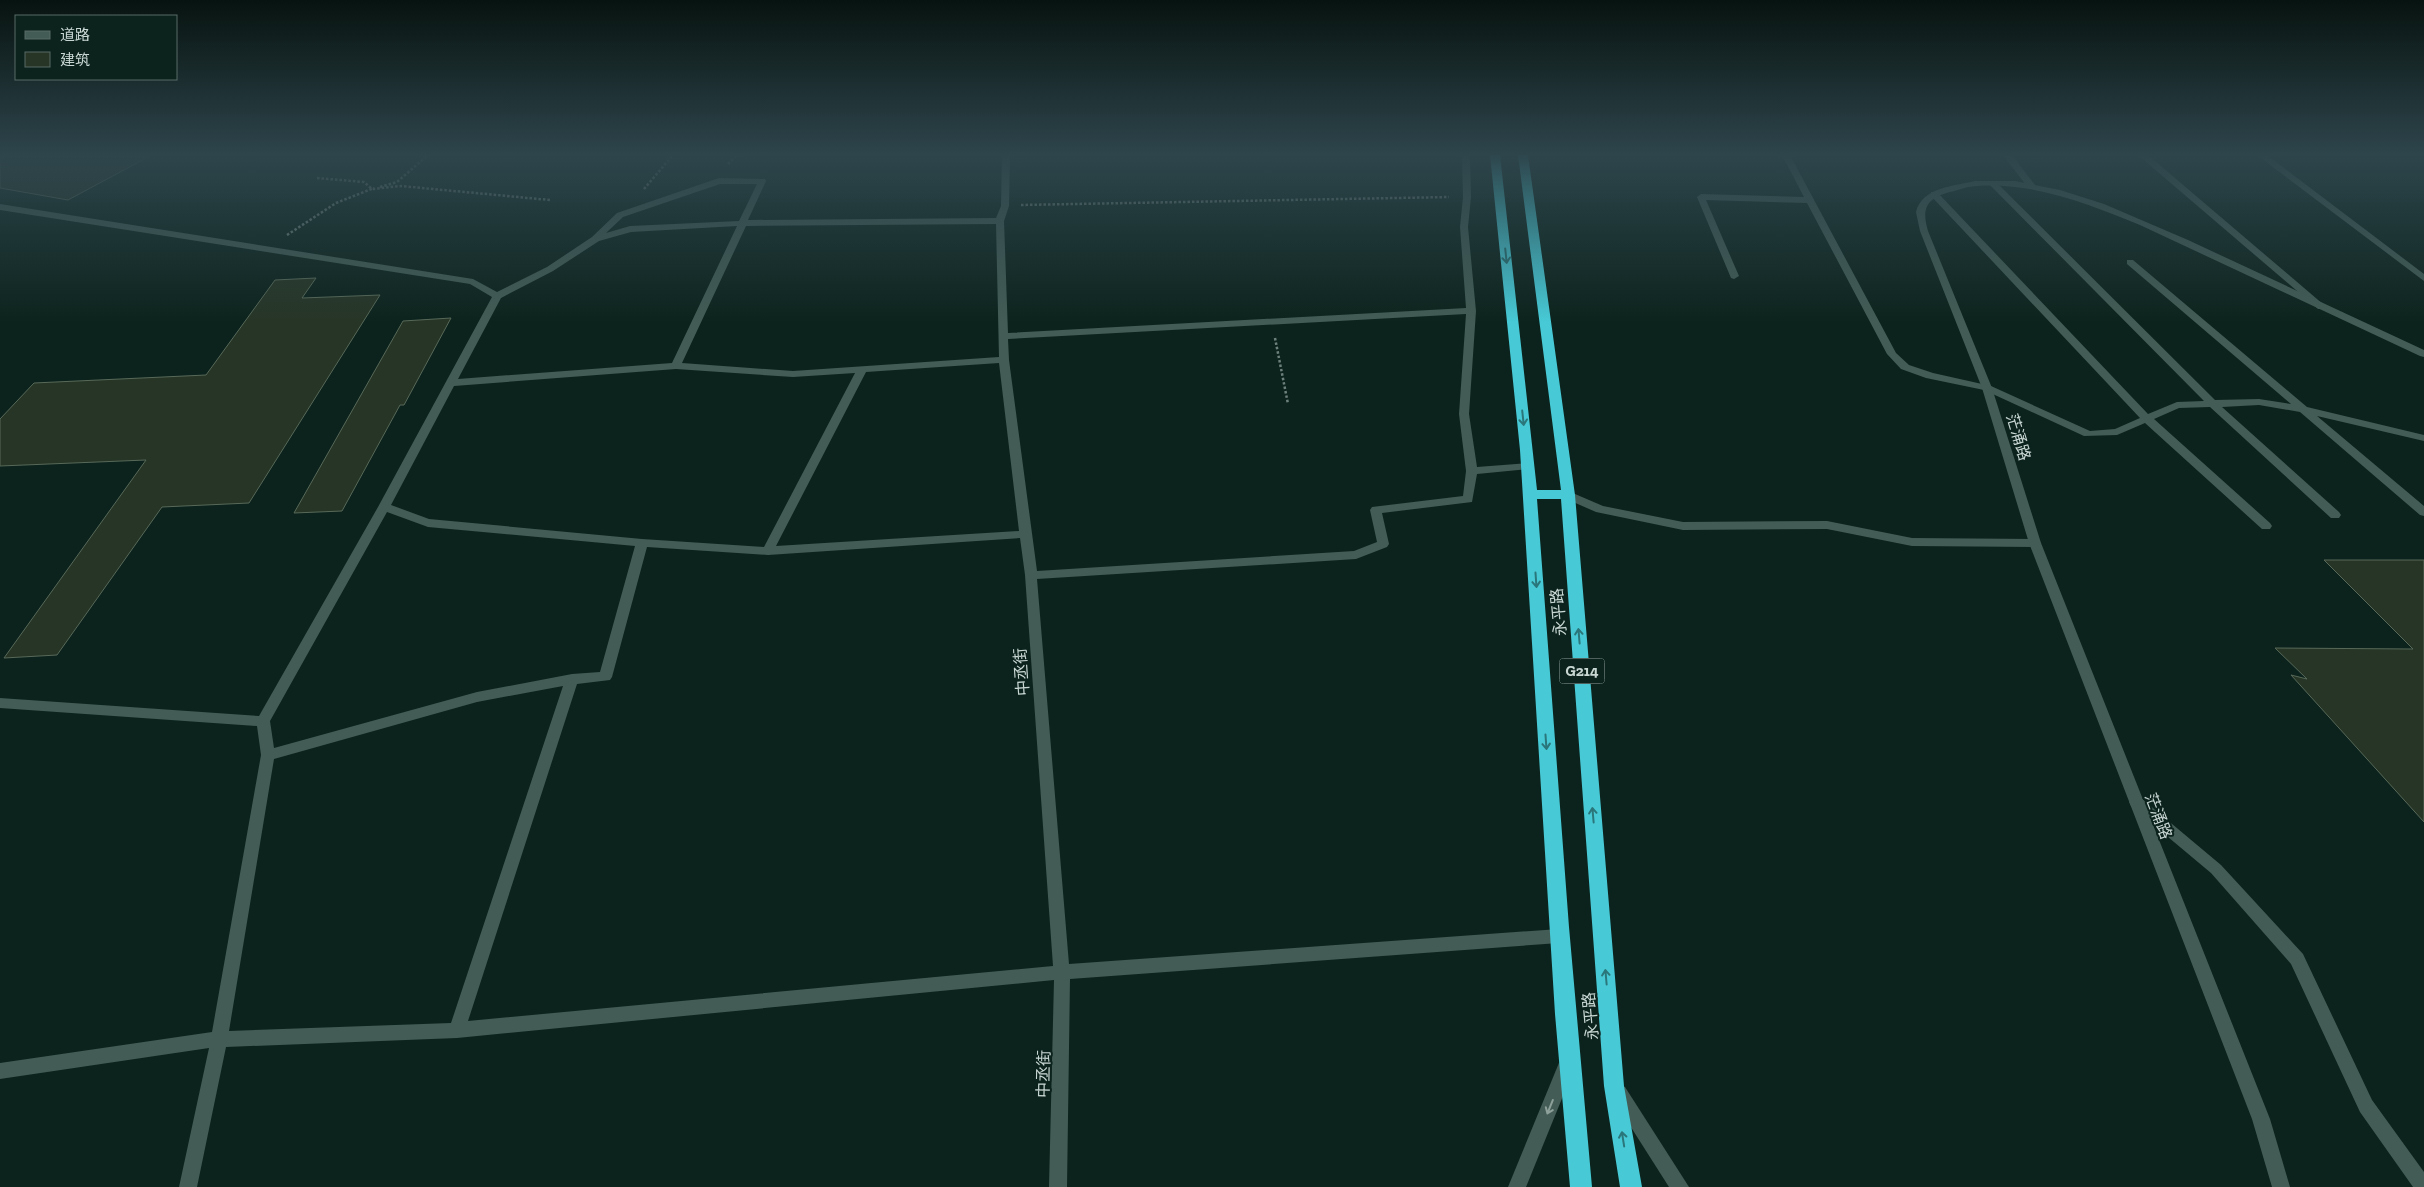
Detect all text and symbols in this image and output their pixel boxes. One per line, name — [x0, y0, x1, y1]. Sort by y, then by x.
legend — [15, 15, 178, 80]
text: 道路 — [60, 26, 90, 44]
text: 建筑 — [60, 51, 90, 69]
one-way arrow — [1501, 248, 1511, 264]
one-way arrow — [1518, 409, 1528, 425]
street label: 茫涌路 — [2002, 411, 2035, 463]
one-way arrow — [1531, 571, 1541, 587]
street label: 永平路 — [1547, 587, 1570, 637]
one-way arrow — [1574, 628, 1584, 644]
street label: 中丞街 — [1010, 647, 1033, 697]
road number: G214 — [1560, 658, 1604, 684]
one-way arrow — [1542, 734, 1551, 750]
street label: 茫涌路 — [2141, 790, 2176, 842]
one-way arrow — [1588, 808, 1598, 824]
one-way arrow — [1601, 970, 1611, 986]
street label: 永平路 — [1579, 991, 1602, 1041]
street label: 中丞街 — [1034, 1050, 1053, 1098]
one-way arrow — [1544, 1099, 1553, 1114]
one-way arrow — [1617, 1131, 1627, 1147]

